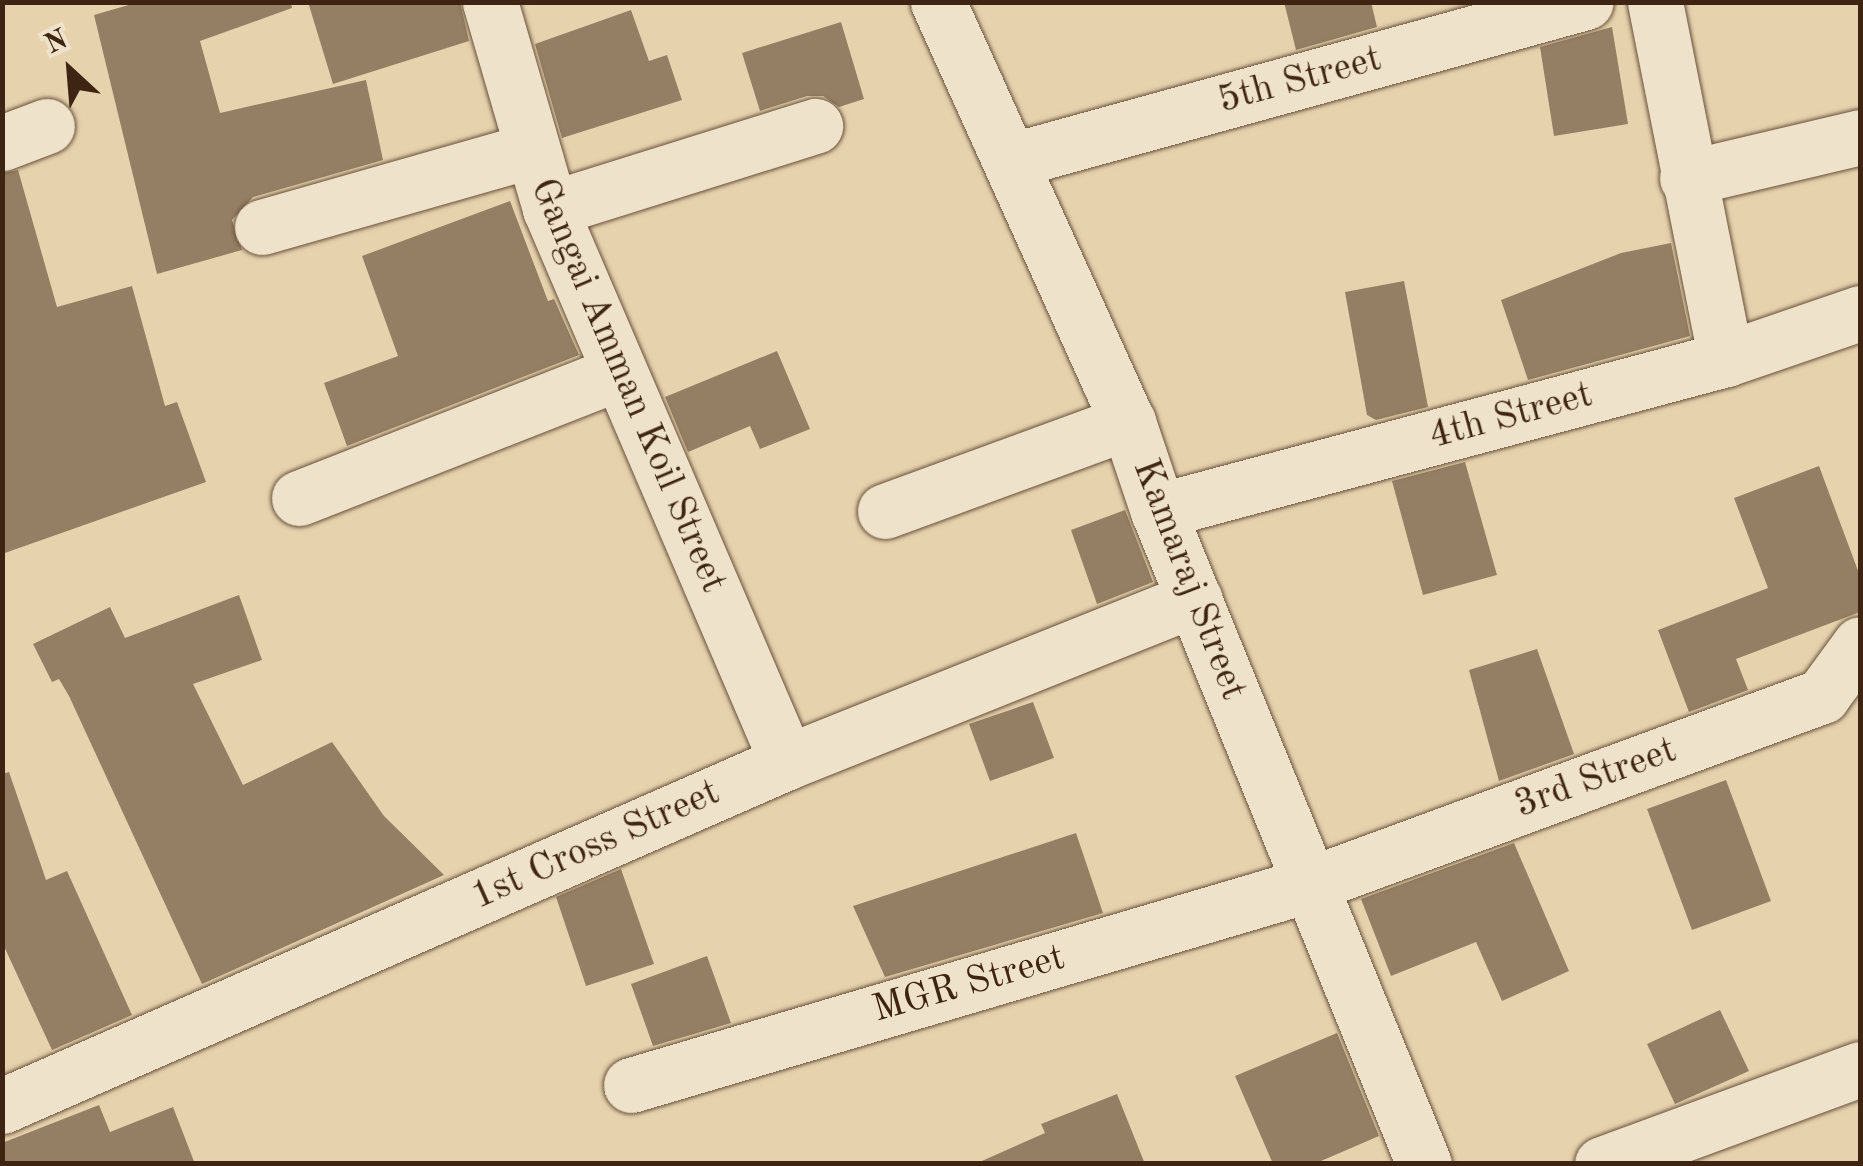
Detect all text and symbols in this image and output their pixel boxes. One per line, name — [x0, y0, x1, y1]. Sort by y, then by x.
north arrow — [20, 20, 120, 120]
text: N — [41, 26, 73, 60]
street label: 5th Street — [1213, 37, 1387, 125]
street label: Gangai Amman Koil Street — [519, 172, 735, 600]
street label: 4th Street — [1424, 373, 1598, 461]
street label: Kamaraj Street — [1121, 453, 1255, 707]
street label: 3rd Street — [1509, 729, 1683, 829]
street label: 1st Cross Street — [465, 771, 727, 921]
street label: MGR Street — [868, 936, 1070, 1034]

